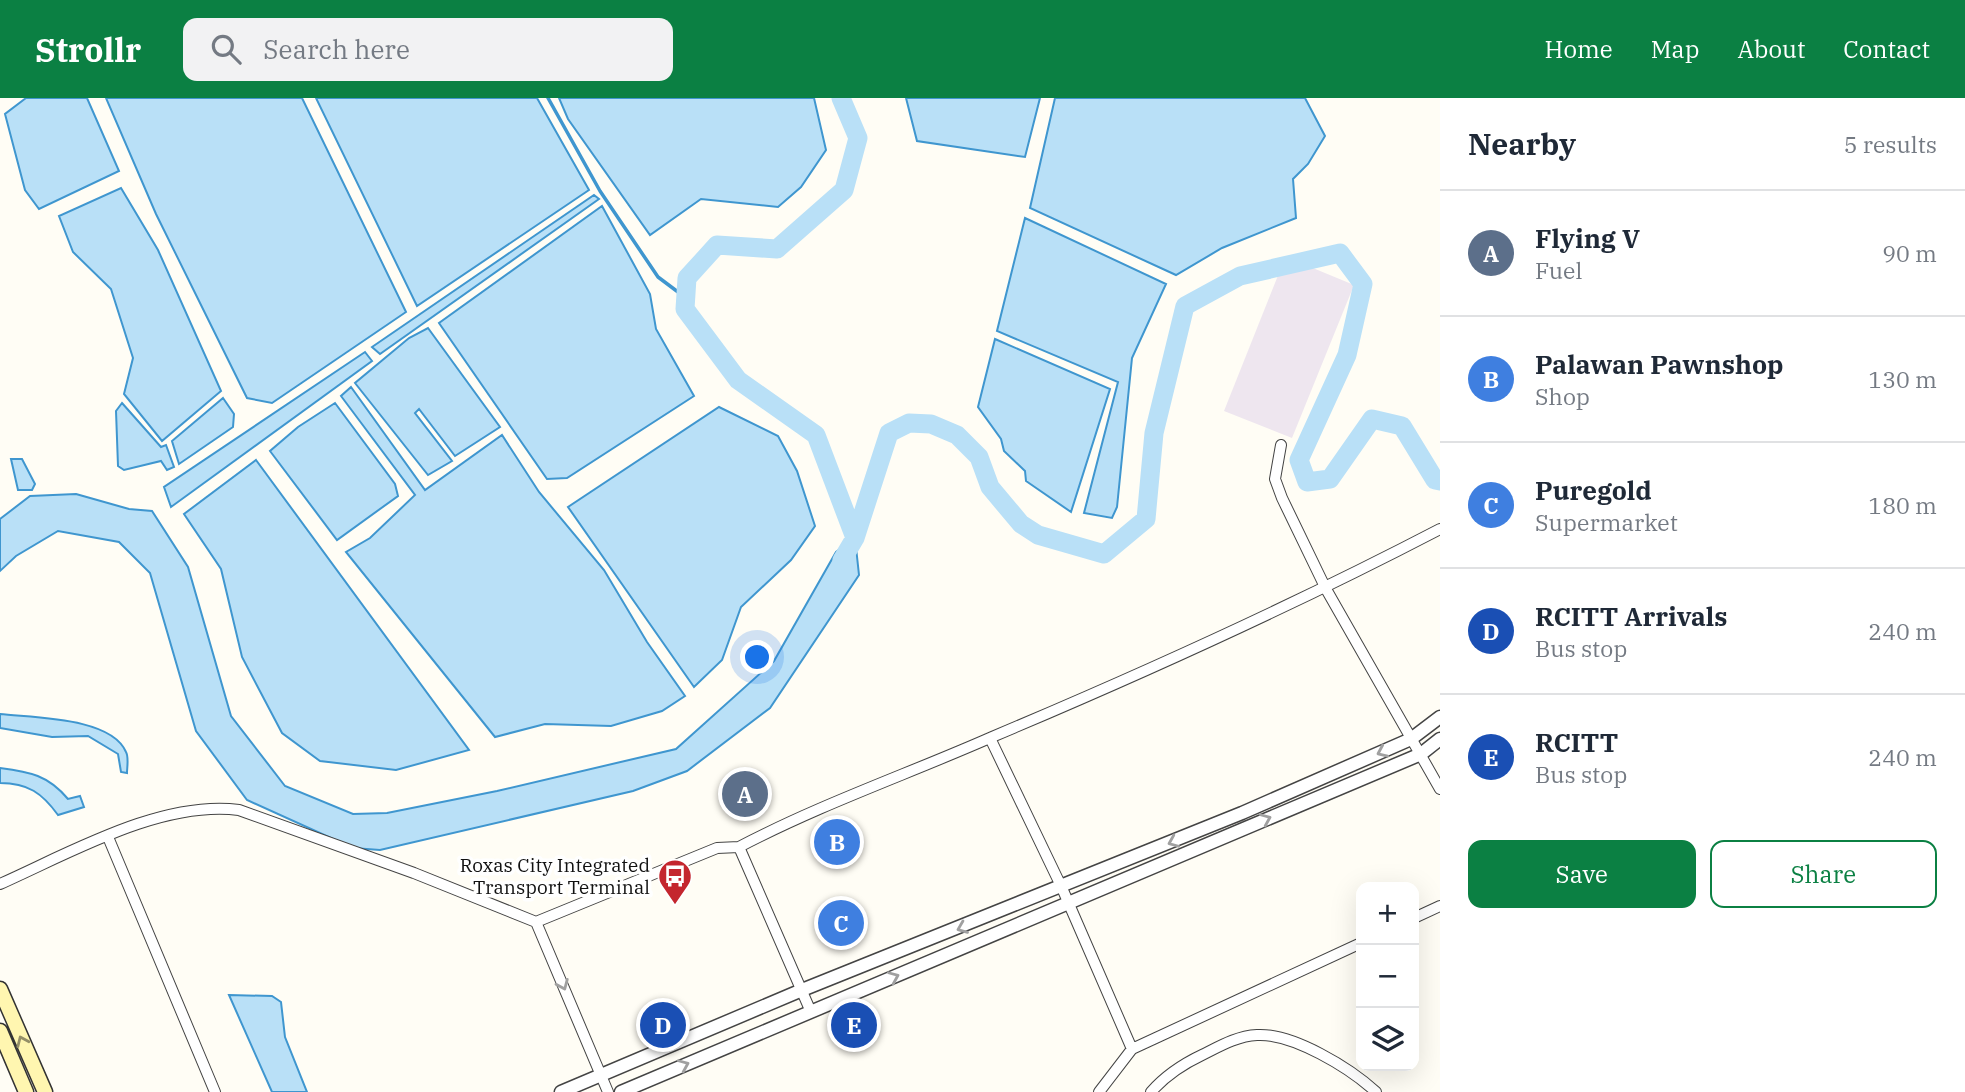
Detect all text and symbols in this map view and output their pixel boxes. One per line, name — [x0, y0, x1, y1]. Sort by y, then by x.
search box — [183, 18, 673, 81]
text: Strollr — [35, 28, 141, 71]
icon: search — [207, 30, 245, 68]
text: Search here — [263, 32, 410, 66]
text: Home — [1545, 33, 1613, 65]
text: Map — [1651, 33, 1699, 65]
text: About — [1737, 33, 1805, 65]
text: Contact — [1843, 33, 1930, 65]
text: Nearby — [1468, 124, 1576, 163]
text: 5 results — [1844, 129, 1937, 159]
text: Flying V — [1535, 221, 1640, 255]
text: A — [1483, 238, 1499, 268]
text: 90 m — [1882, 238, 1937, 268]
text: Fuel — [1535, 255, 1582, 285]
text: Palawan Pawnshop — [1535, 347, 1784, 381]
text: B — [1483, 364, 1499, 394]
text: 130 m — [1868, 364, 1937, 394]
text: Shop — [1535, 381, 1590, 411]
text: Puregold — [1535, 473, 1652, 507]
text: C — [1483, 490, 1499, 520]
text: 180 m — [1868, 490, 1937, 520]
text: Supermarket — [1535, 507, 1678, 537]
text: RCITT Arrivals — [1535, 599, 1727, 633]
text: D — [1482, 616, 1500, 646]
text: 240 m — [1868, 616, 1937, 646]
text: Bus stop — [1535, 633, 1627, 663]
your location — [740, 640, 774, 674]
text: RCITT — [1535, 725, 1618, 759]
text: E — [1483, 742, 1499, 772]
text: 240 m — [1868, 742, 1937, 772]
one-way arrow — [1377, 744, 1389, 758]
text: Bus stop — [1535, 759, 1627, 789]
pin: A — [722, 768, 768, 820]
one-way arrow — [1260, 814, 1272, 828]
pin: B — [814, 816, 860, 868]
one-way arrow — [1168, 834, 1180, 848]
button: Save — [1468, 840, 1696, 908]
button: Share — [1710, 840, 1937, 908]
place label: Roxas City Integrated Transport Terminal — [460, 853, 650, 899]
bus stop icon: Roxas City Integrated Transport Terminal — [656, 857, 694, 906]
map controls — [1356, 882, 1419, 1071]
button: + — [1356, 882, 1419, 945]
pin: C — [818, 897, 864, 949]
one-way arrow — [957, 919, 969, 933]
button: − — [1356, 945, 1419, 1008]
one-way arrow — [886, 971, 899, 985]
one-way arrow — [554, 978, 568, 990]
pin: D — [640, 999, 686, 1051]
pin: E — [831, 999, 877, 1051]
button: layers — [1356, 1008, 1419, 1071]
one-way arrow — [16, 1035, 30, 1048]
one-way arrow — [677, 1060, 689, 1074]

